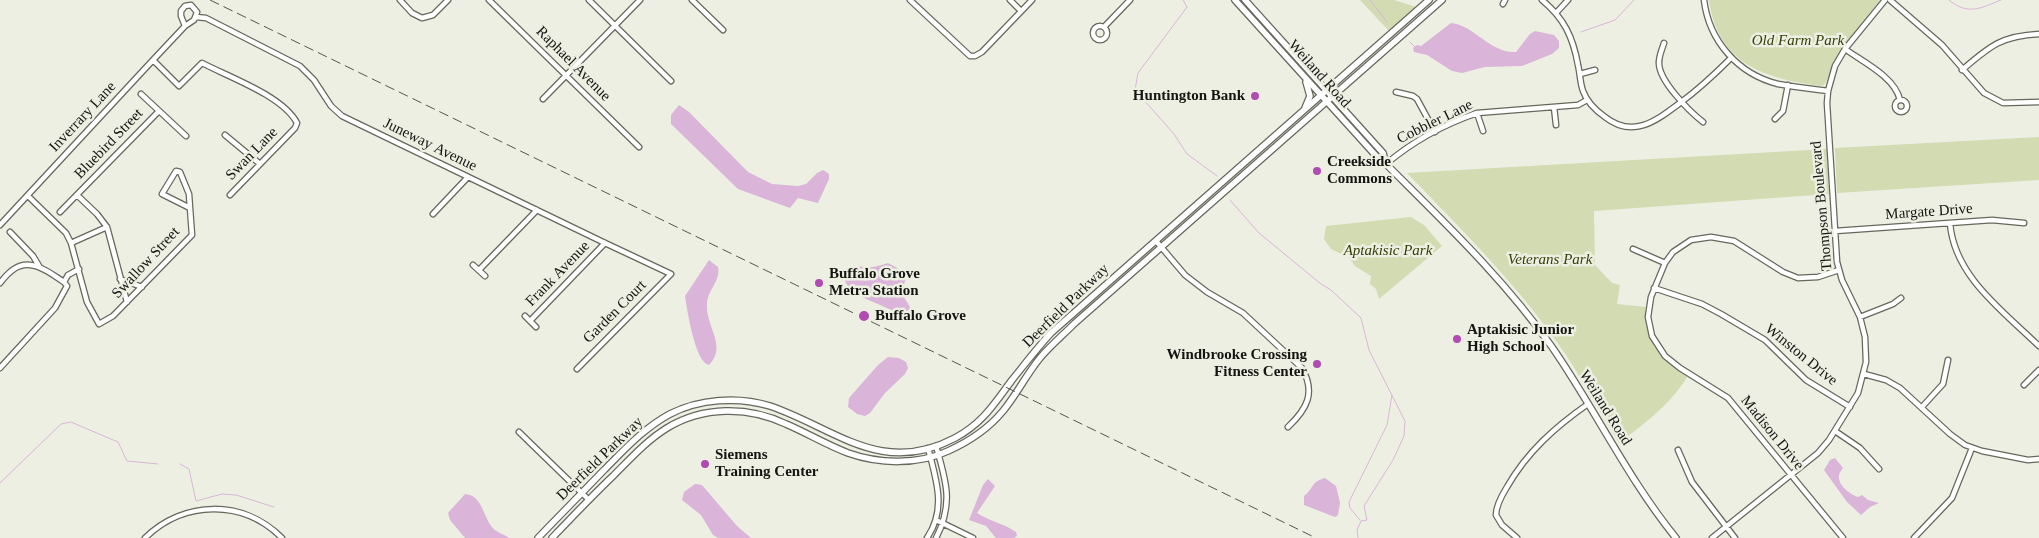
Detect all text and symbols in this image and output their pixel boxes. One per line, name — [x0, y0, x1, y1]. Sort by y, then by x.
street label: Raphael Avenue — [532, 23, 614, 105]
park label: Old Farm Park — [1752, 32, 1844, 50]
street label: Weiland Road — [1284, 36, 1354, 112]
street label: Inverrary Lane — [46, 78, 120, 156]
place label: Huntington Bank — [1133, 87, 1245, 105]
marker: Huntington Bank — [1249, 90, 1261, 102]
street label: Cobbler Lane — [1394, 96, 1476, 148]
street label: Bluebird Street — [71, 105, 147, 183]
street label: Juneway Avenue — [380, 115, 480, 175]
street label: Swan Lane — [222, 124, 282, 184]
street label: Thompson Boulevard — [1807, 140, 1837, 272]
place label: Creekside Commons — [1327, 153, 1392, 188]
marker: Creekside Commons — [1311, 165, 1323, 177]
street label: Margate Drive — [1885, 200, 1973, 224]
street label: Swallow Street — [108, 223, 184, 303]
street label: Frank Avenue — [522, 237, 594, 311]
park label: Aptakisic Park — [1344, 242, 1432, 260]
park label: Veterans Park — [1508, 251, 1592, 269]
street label: Deerfield Parkway — [1019, 260, 1113, 352]
place label: Buffalo Grove Metra Station — [829, 265, 920, 300]
street label: Garden Court — [580, 277, 650, 347]
marker: Buffalo Grove Metra Station — [813, 277, 825, 289]
place label: Buffalo Grove — [875, 307, 966, 325]
marker: Buffalo Grove — [857, 309, 871, 323]
street label: Winston Drive — [1761, 320, 1841, 390]
place label: Aptakisic Junior High School — [1467, 321, 1574, 356]
marker: Aptakisic Junior High School — [1451, 333, 1463, 345]
place label: Windbrooke Crossing Fitness Center — [1167, 346, 1307, 381]
marker: Windbrooke Crossing Fitness Center — [1311, 358, 1323, 370]
street label: Weiland Road — [1575, 367, 1635, 449]
street label: Madison Drive — [1737, 392, 1807, 474]
street label: Deerfield Parkway — [553, 413, 647, 505]
place label: Siemens Training Center — [715, 446, 818, 481]
marker: Siemens Training Center — [699, 458, 711, 470]

